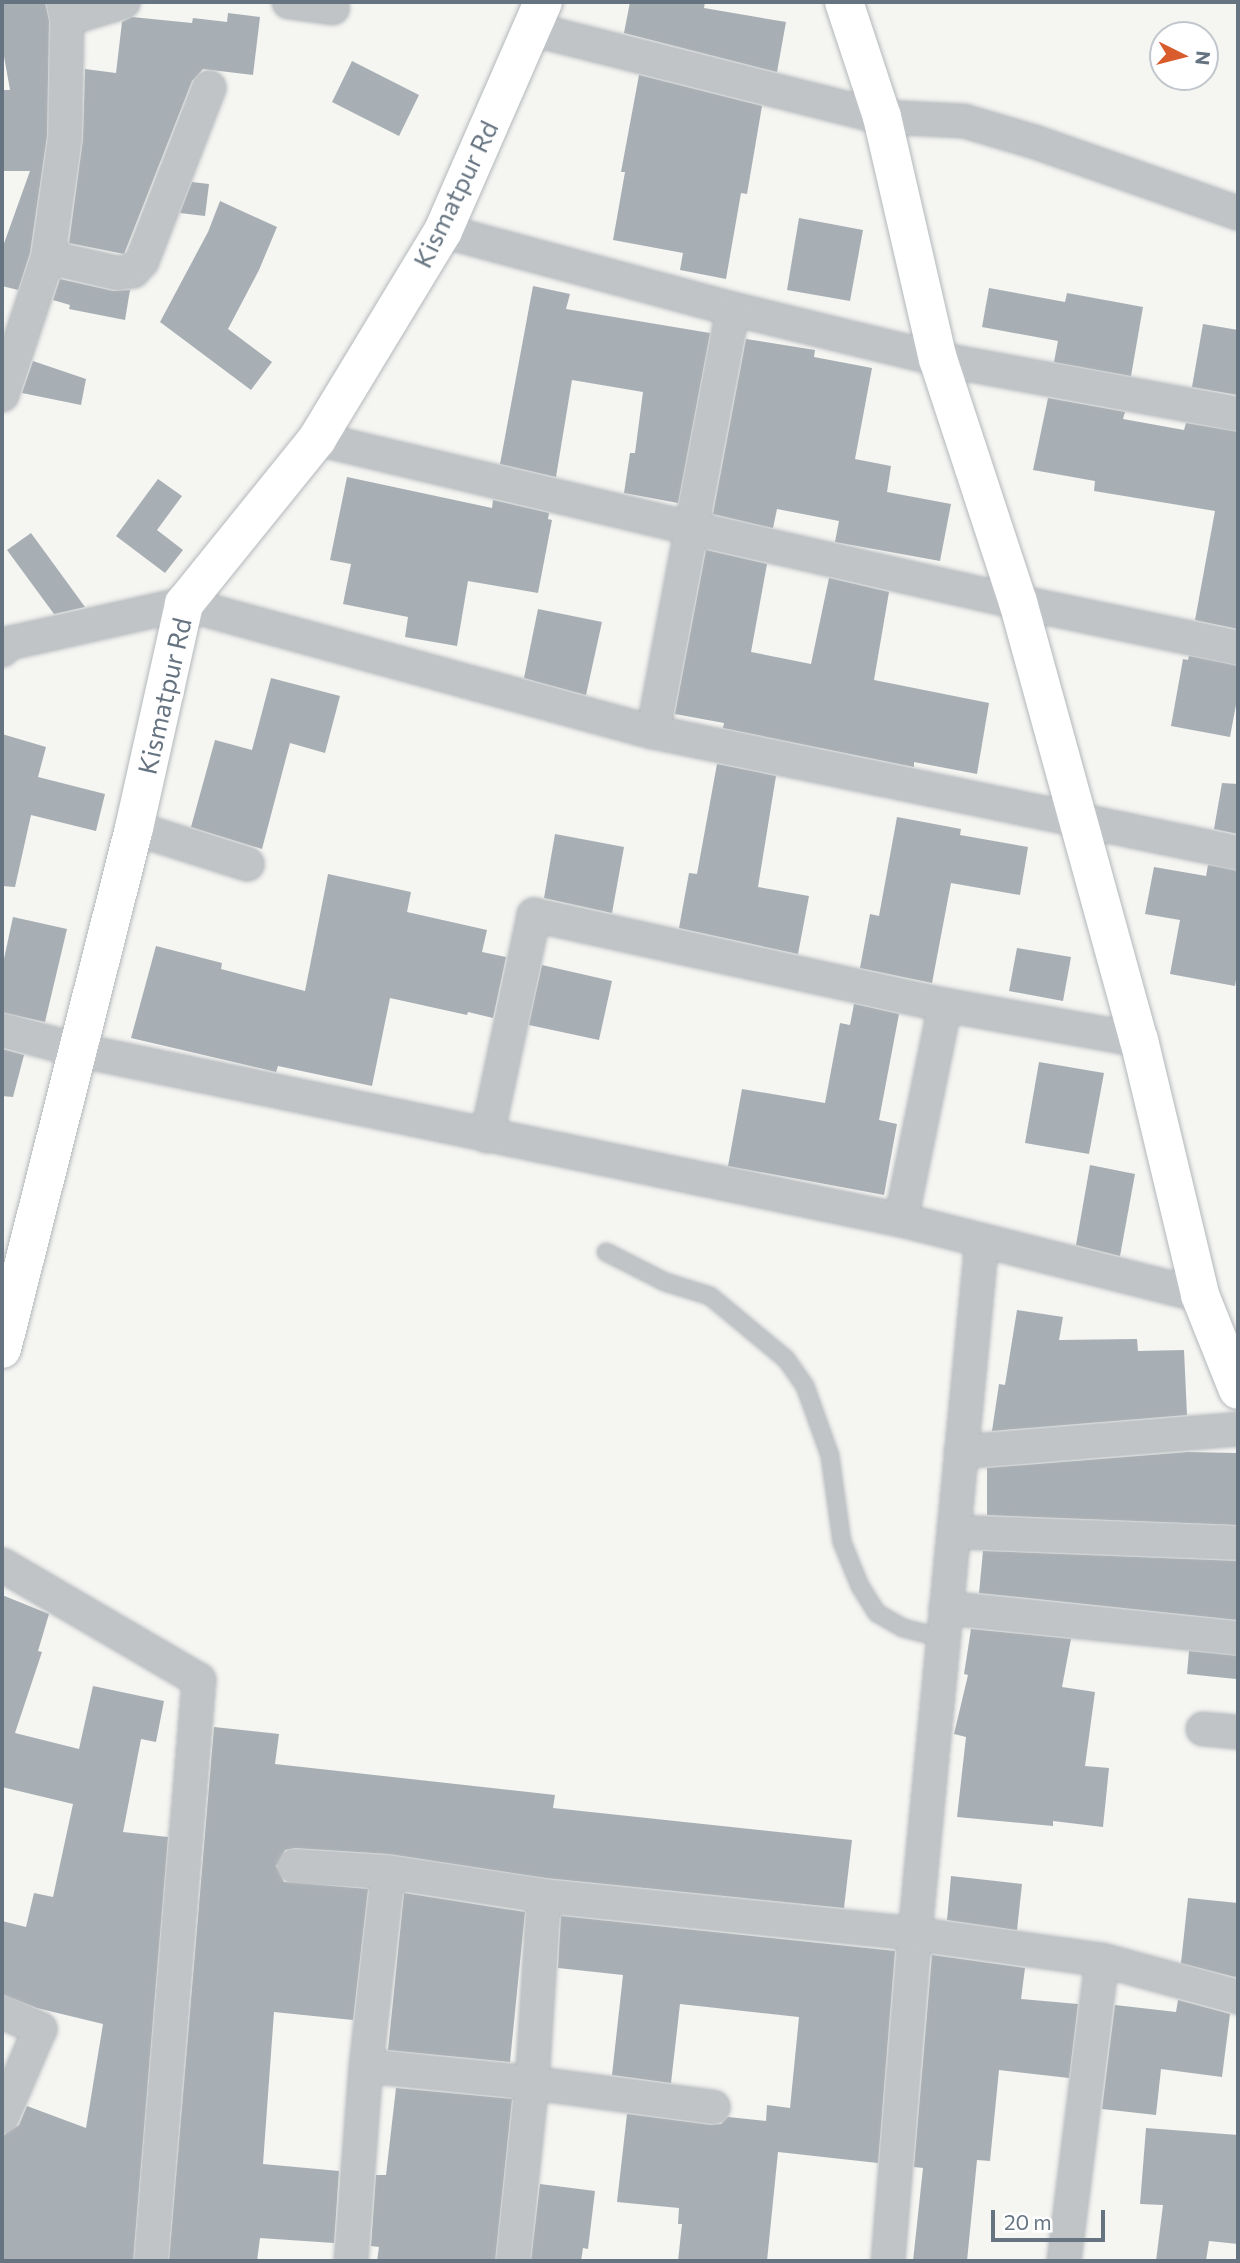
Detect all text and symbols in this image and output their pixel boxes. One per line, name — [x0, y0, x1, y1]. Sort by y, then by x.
north arrow — [1149, 21, 1219, 91]
text: N — [1191, 50, 1216, 66]
street label: Kismatpur Rd — [406, 115, 504, 273]
street label: Kismatpur Rd — [131, 615, 197, 777]
scale bar — [995, 2196, 1109, 2240]
text: 20 m — [1004, 2209, 1052, 2234]

